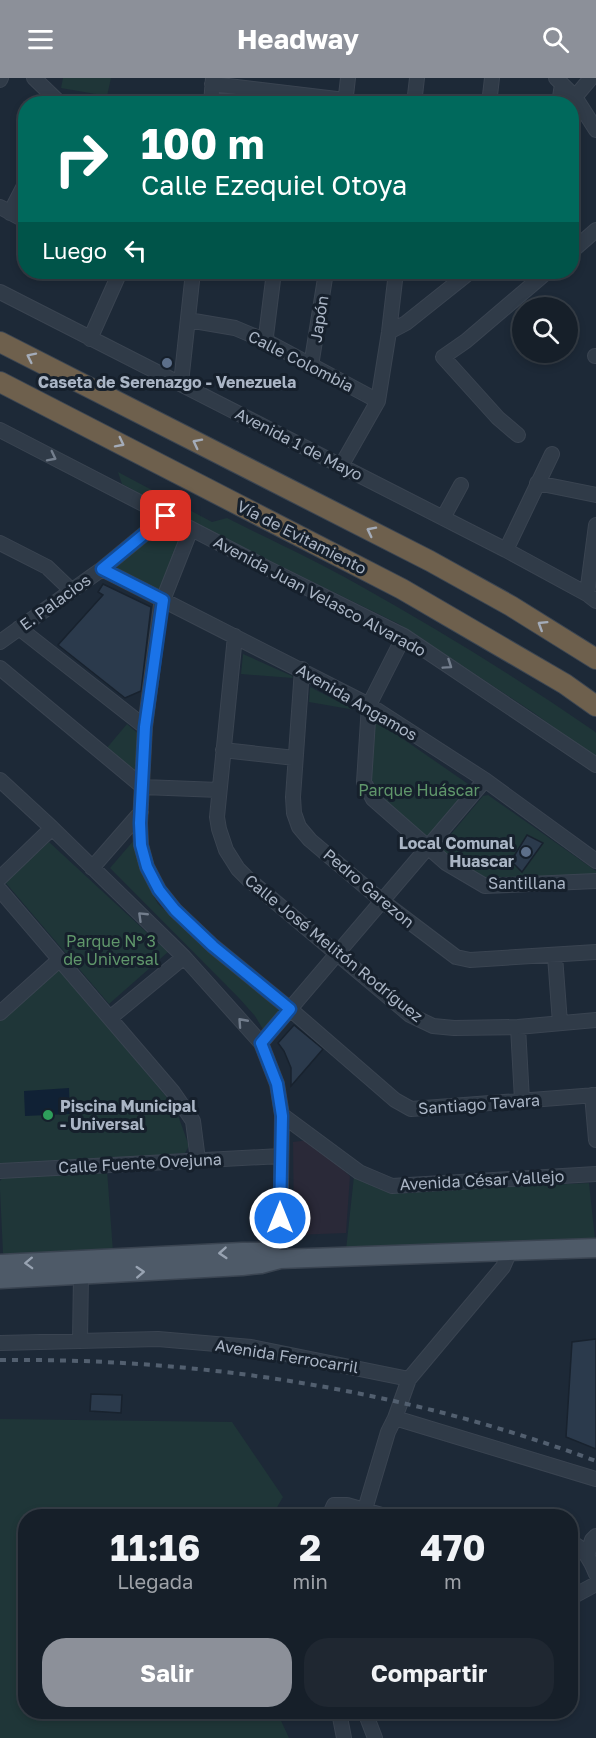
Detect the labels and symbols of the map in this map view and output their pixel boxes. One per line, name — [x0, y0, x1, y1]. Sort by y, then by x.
street label: Japón — [305, 294, 333, 344]
street label: Calle Colombia — [245, 326, 357, 396]
one-way arrow — [26, 353, 37, 365]
marker: Caseta de Serenazgo - Venezuela — [160, 356, 174, 370]
place label: Caseta de Serenazgo - Venezuela — [38, 372, 296, 392]
street label: Avenida 1 de Mayo — [232, 403, 366, 485]
one-way arrow — [113, 435, 124, 447]
one-way arrow — [193, 438, 204, 450]
one-way arrow — [46, 450, 56, 461]
pin — [140, 490, 191, 541]
street label: Vía de Evitamiento — [234, 496, 370, 578]
one-way arrow — [367, 527, 378, 538]
street label: Avenida Juan Velasco Alvarado — [210, 531, 430, 661]
street label: E. Palacios — [15, 569, 95, 635]
one-way arrow — [538, 621, 548, 633]
one-way arrow — [441, 657, 452, 668]
street label: Avenida Angamos — [293, 659, 421, 745]
park label: Parque Huáscar — [358, 780, 480, 800]
place label: Local Comunal Huascar — [399, 833, 515, 871]
street label: Pedro Garezon — [320, 844, 418, 932]
marker: Local Comunal Huascar — [519, 845, 533, 859]
street label: Calle José Melitón Rodríguez — [241, 870, 427, 1026]
street label: Santillana — [488, 873, 566, 893]
one-way arrow — [139, 913, 150, 924]
park label: Parque Nº 3 de Universal — [63, 931, 159, 969]
one-way arrow — [238, 1018, 249, 1029]
street label: Santiago Tavara — [417, 1090, 541, 1118]
place label: Piscina Municipal - Universal — [60, 1096, 197, 1134]
marker: Piscina Municipal - Universal — [41, 1108, 55, 1122]
street label: Calle Fuente Ovejuna — [58, 1149, 222, 1177]
street label: Avenida César Vallejo — [399, 1166, 565, 1194]
position arrow — [248, 1186, 312, 1250]
one-way arrow — [219, 1246, 228, 1259]
one-way arrow — [24, 1257, 33, 1269]
one-way arrow — [135, 1265, 144, 1278]
street label: Avenida Ferrocarril — [214, 1335, 360, 1377]

